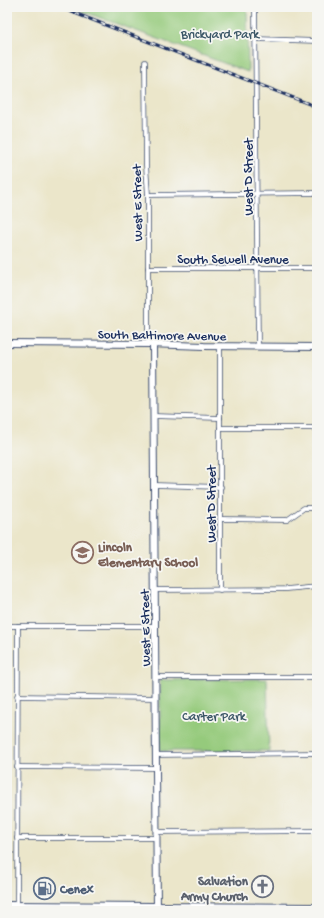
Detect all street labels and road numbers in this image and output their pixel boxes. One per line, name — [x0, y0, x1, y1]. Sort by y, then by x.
street label: West D Street — [242, 137, 257, 216]
street label: West E Street — [130, 163, 147, 241]
street label: South Sewell Avenue — [177, 253, 289, 268]
street label: South Baltimore Avenue — [98, 328, 227, 345]
street label: West D Street — [205, 464, 220, 543]
street label: West E Street — [138, 588, 155, 666]

